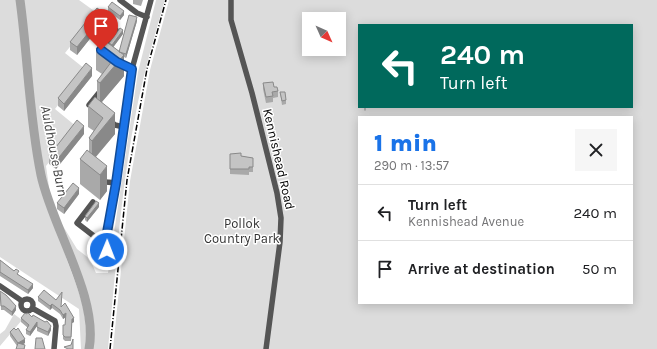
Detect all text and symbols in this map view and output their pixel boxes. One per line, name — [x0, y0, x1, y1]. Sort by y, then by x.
pin — [84, 9, 118, 50]
north arrow — [302, 12, 346, 56]
map controls — [302, 12, 346, 56]
icon: arrive — [90, 15, 112, 37]
text: 240 m — [440, 38, 525, 71]
icon: left — [374, 40, 426, 92]
text: Turn left — [440, 72, 508, 94]
water label: Auldhouse Burn — [37, 104, 71, 198]
street label: Kennishead Road — [260, 107, 298, 211]
text: 1 min — [374, 129, 437, 157]
button: close — [575, 129, 617, 171]
text: 290 m · 13:57 — [374, 158, 449, 173]
text: Turn left — [408, 196, 467, 214]
icon: left — [374, 202, 396, 224]
text: 240 m — [573, 204, 617, 222]
text: Kennishead Avenue — [408, 214, 524, 229]
park label: Pollok Country Park — [204, 216, 280, 246]
position arrow — [86, 229, 128, 271]
icon: arrive — [374, 258, 396, 280]
text: Arrive at destination — [408, 260, 555, 278]
text: 50 m — [582, 260, 617, 278]

